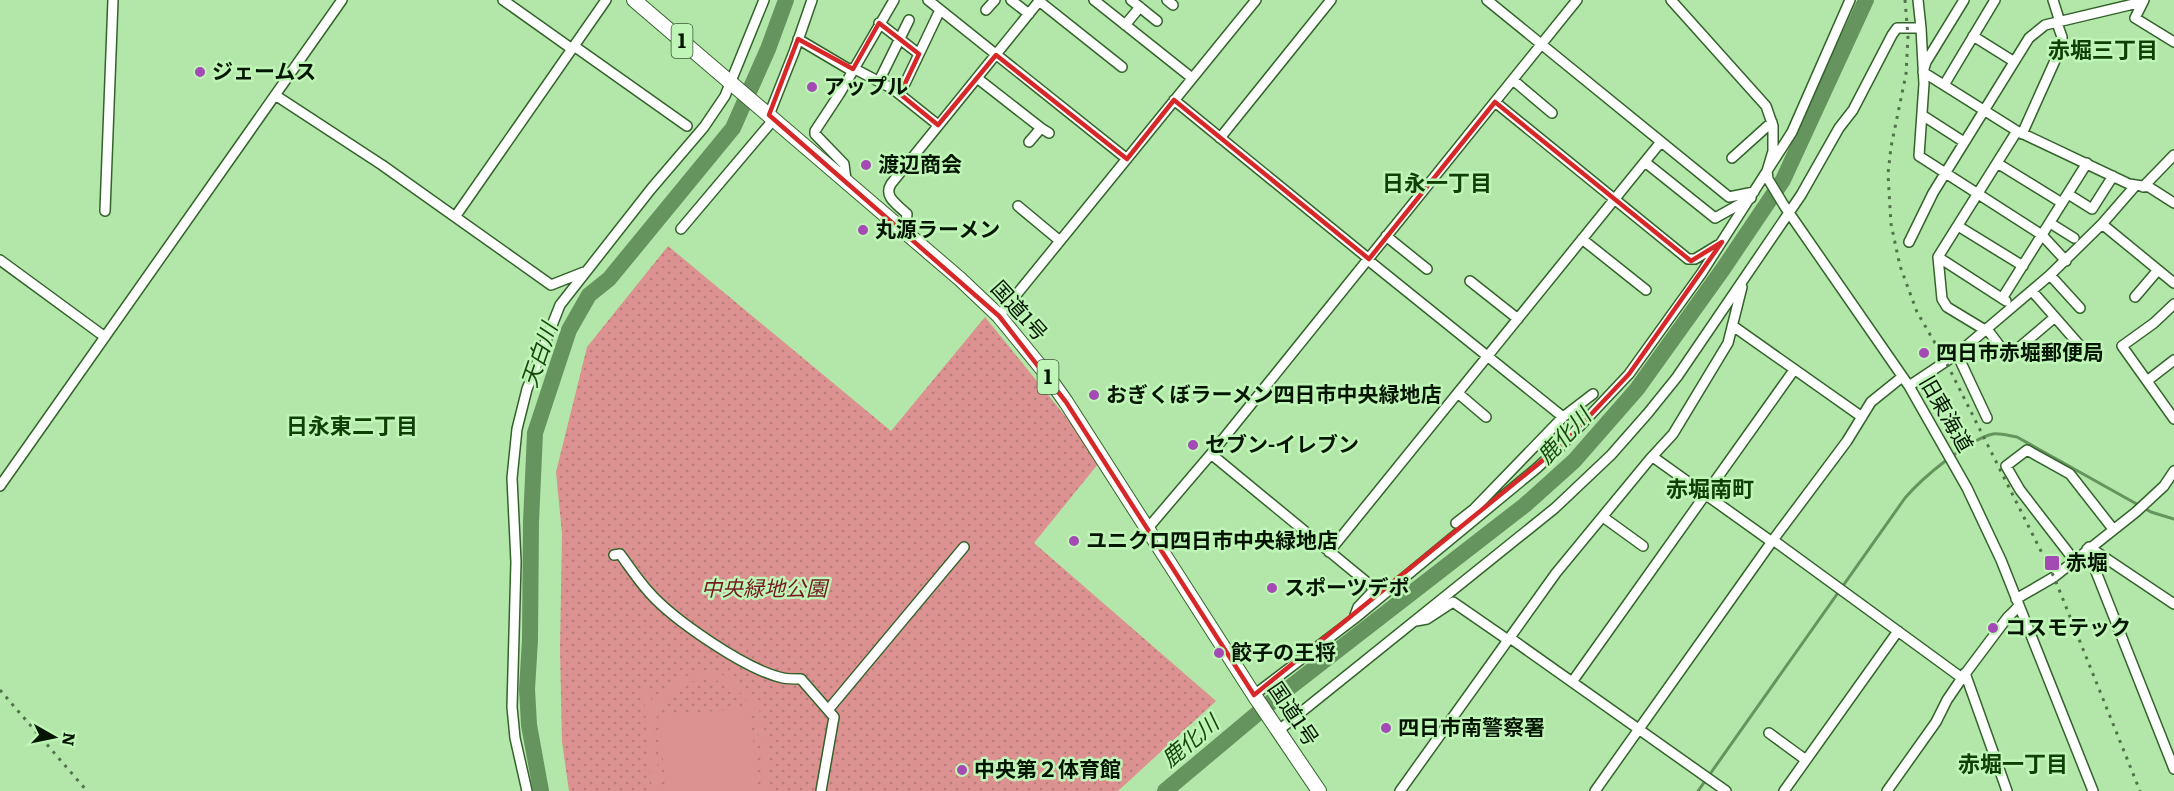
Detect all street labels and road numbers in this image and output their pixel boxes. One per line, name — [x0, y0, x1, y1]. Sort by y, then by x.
road number: 1 — [672, 24, 692, 58]
street label: 国道1号 — [985, 272, 1056, 346]
road number: 1 — [1038, 360, 1058, 394]
street label: 旧東海道 — [1914, 369, 1983, 457]
street label: 国道1号 — [1262, 674, 1328, 751]

